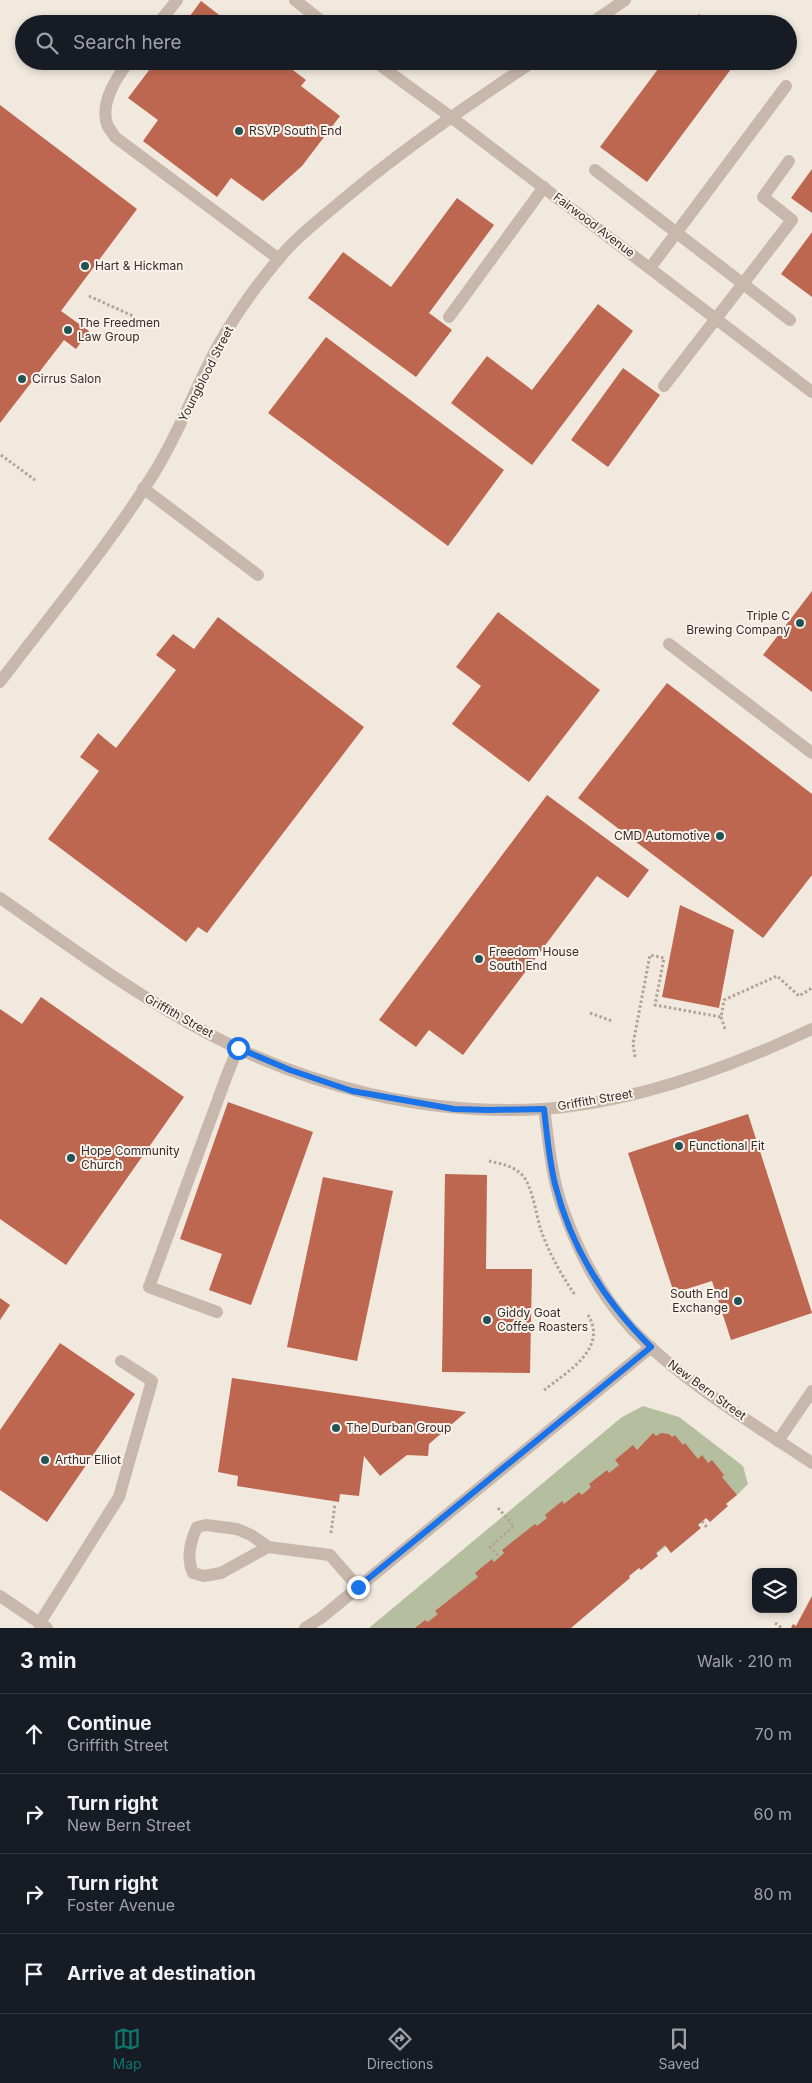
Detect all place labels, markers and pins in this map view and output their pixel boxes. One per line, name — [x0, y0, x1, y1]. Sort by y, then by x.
place label: RSVP South End — [249, 123, 342, 138]
marker: RSVP South End — [233, 125, 245, 137]
place label: Hart & Hickman — [95, 258, 183, 273]
marker: Hart & Hickman — [79, 260, 91, 272]
place label: The Freedmen Law Group — [78, 315, 160, 344]
marker: The Freedmen Law Group — [62, 324, 74, 336]
place label: Cirrus Salon — [32, 371, 101, 386]
marker: Cirrus Salon — [16, 373, 28, 385]
place label: Triple C Brewing Company — [686, 608, 790, 637]
marker: Triple C Brewing Company — [794, 617, 806, 629]
place label: CMD Automotive — [614, 828, 710, 843]
marker: CMD Automotive — [714, 830, 726, 842]
place label: Freedom House South End — [489, 944, 579, 973]
marker: Freedom House South End — [473, 953, 485, 965]
place label: Functional Fit — [689, 1138, 765, 1153]
marker: Functional Fit — [673, 1140, 685, 1152]
place label: Hope Community Church — [81, 1143, 180, 1172]
marker: Hope Community Church — [65, 1152, 77, 1164]
place label: South End Exchange — [670, 1286, 728, 1315]
marker: South End Exchange — [732, 1295, 744, 1307]
place label: Giddy Goat Coffee Roasters — [497, 1305, 588, 1334]
marker: Giddy Goat Coffee Roasters — [481, 1314, 493, 1326]
place label: The Durban Group — [346, 1420, 451, 1435]
marker: The Durban Group — [330, 1422, 342, 1434]
place label: Arthur Elliot — [55, 1452, 121, 1467]
marker: Arthur Elliot — [39, 1454, 51, 1466]

